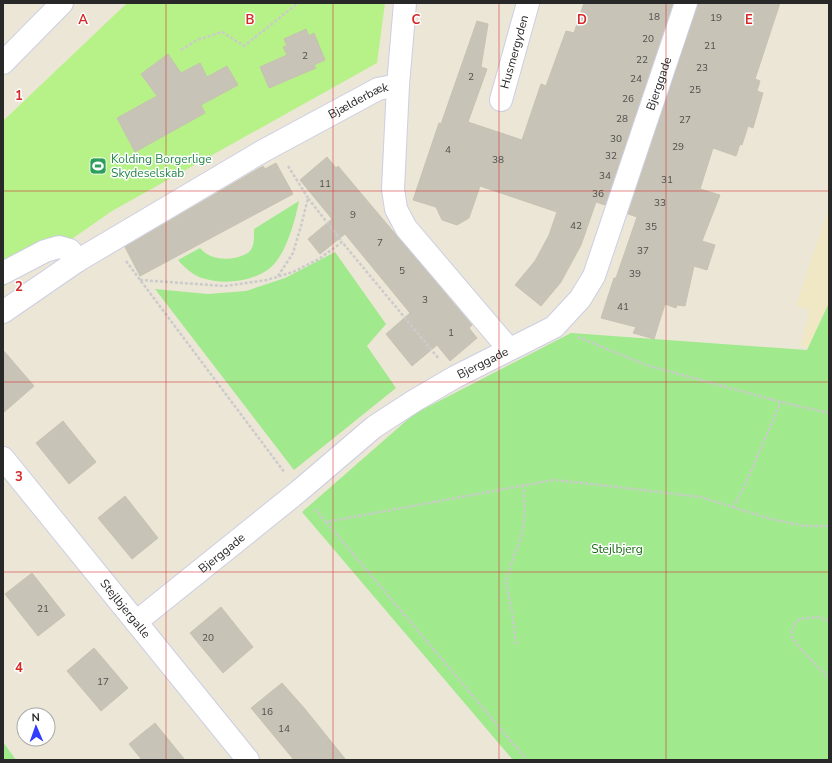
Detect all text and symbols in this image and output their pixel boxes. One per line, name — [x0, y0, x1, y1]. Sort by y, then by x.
house number: 18 — [648, 10, 660, 24]
text: A — [78, 11, 88, 29]
text: B — [246, 11, 255, 29]
text: C — [412, 11, 421, 29]
text: D — [577, 11, 587, 29]
house number: 19 — [710, 11, 722, 25]
text: E — [745, 11, 753, 29]
street label: Husmergyden — [497, 13, 532, 91]
house number: 20 — [642, 32, 654, 46]
house number: 21 — [704, 39, 716, 53]
house number: 2 — [302, 49, 308, 63]
house number: 22 — [636, 53, 648, 67]
street label: Bjerggade — [642, 55, 675, 112]
house number: 23 — [696, 61, 708, 75]
house number: 2 — [468, 70, 474, 84]
house number: 24 — [630, 72, 642, 86]
street label: Bjælderbæk — [325, 79, 391, 122]
house number: 25 — [689, 83, 701, 97]
text: 1 — [15, 87, 23, 105]
house number: 26 — [622, 92, 634, 106]
house number: 28 — [616, 112, 628, 126]
house number: 27 — [679, 113, 691, 127]
house number: 30 — [610, 132, 622, 146]
house number: 29 — [672, 140, 684, 154]
house number: 4 — [445, 143, 451, 157]
house number: 32 — [605, 149, 617, 163]
place label: Kolding Borgerlige Skydeselskab — [111, 151, 212, 181]
house number: 38 — [492, 153, 504, 167]
sports icon: Kolding Borgerlige Skydeselskab — [88, 156, 108, 176]
house number: 34 — [599, 169, 611, 183]
house number: 31 — [661, 173, 673, 187]
house number: 11 — [319, 177, 331, 191]
house number: 36 — [592, 187, 604, 201]
house number: 33 — [654, 196, 666, 210]
house number: 9 — [350, 208, 356, 222]
house number: 42 — [570, 219, 582, 233]
house number: 35 — [645, 220, 657, 234]
house number: 7 — [377, 236, 383, 250]
house number: 37 — [637, 244, 649, 258]
house number: 5 — [399, 264, 405, 278]
house number: 39 — [629, 267, 641, 281]
text: 2 — [15, 278, 23, 296]
house number: 3 — [422, 293, 428, 307]
house number: 41 — [617, 300, 629, 314]
house number: 1 — [448, 326, 454, 340]
street label: Bjerggade — [454, 343, 511, 383]
text: 3 — [15, 468, 23, 486]
street label: Bjerggade — [195, 529, 248, 577]
park label: Stejlbjerg — [591, 541, 643, 557]
street label: Stejlbjergalle — [96, 576, 154, 642]
house number: 21 — [37, 602, 49, 616]
house number: 20 — [202, 631, 214, 645]
text: 4 — [15, 659, 23, 677]
house number: 17 — [97, 675, 109, 689]
house number: 16 — [261, 705, 273, 719]
north arrow — [16, 707, 56, 747]
text: N — [31, 710, 40, 725]
house number: 14 — [278, 722, 290, 736]

